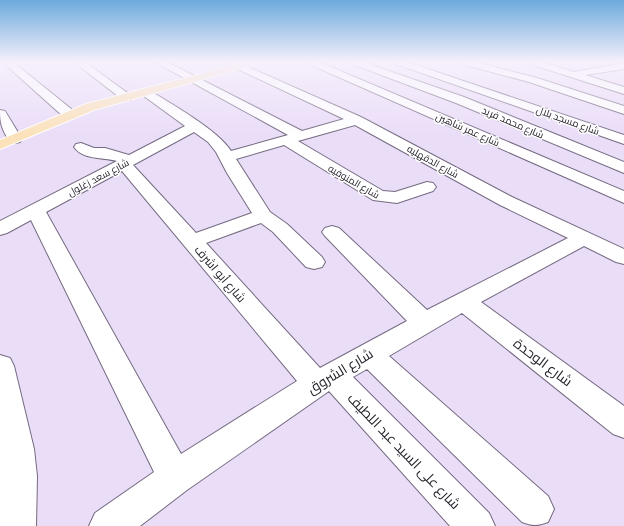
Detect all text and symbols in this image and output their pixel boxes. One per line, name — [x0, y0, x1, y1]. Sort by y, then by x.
street label: شارع مسجد بلال — [533, 100, 602, 141]
street label: شارع محمد فريد — [479, 101, 547, 144]
street label: شارع عمر شاهين — [433, 107, 503, 152]
street label: شارع الدقهليه — [403, 139, 462, 184]
street label: شارع سعد زغلول — [64, 153, 133, 202]
street label: شارع المنوفيه — [324, 159, 383, 204]
street label: شارع أبو اشرف — [188, 239, 252, 308]
street label: شارع الوحدة — [507, 331, 579, 393]
street label: شارع الشروق — [302, 341, 378, 401]
street label: شارع على السيد عبد اللطيف — [341, 386, 467, 516]

